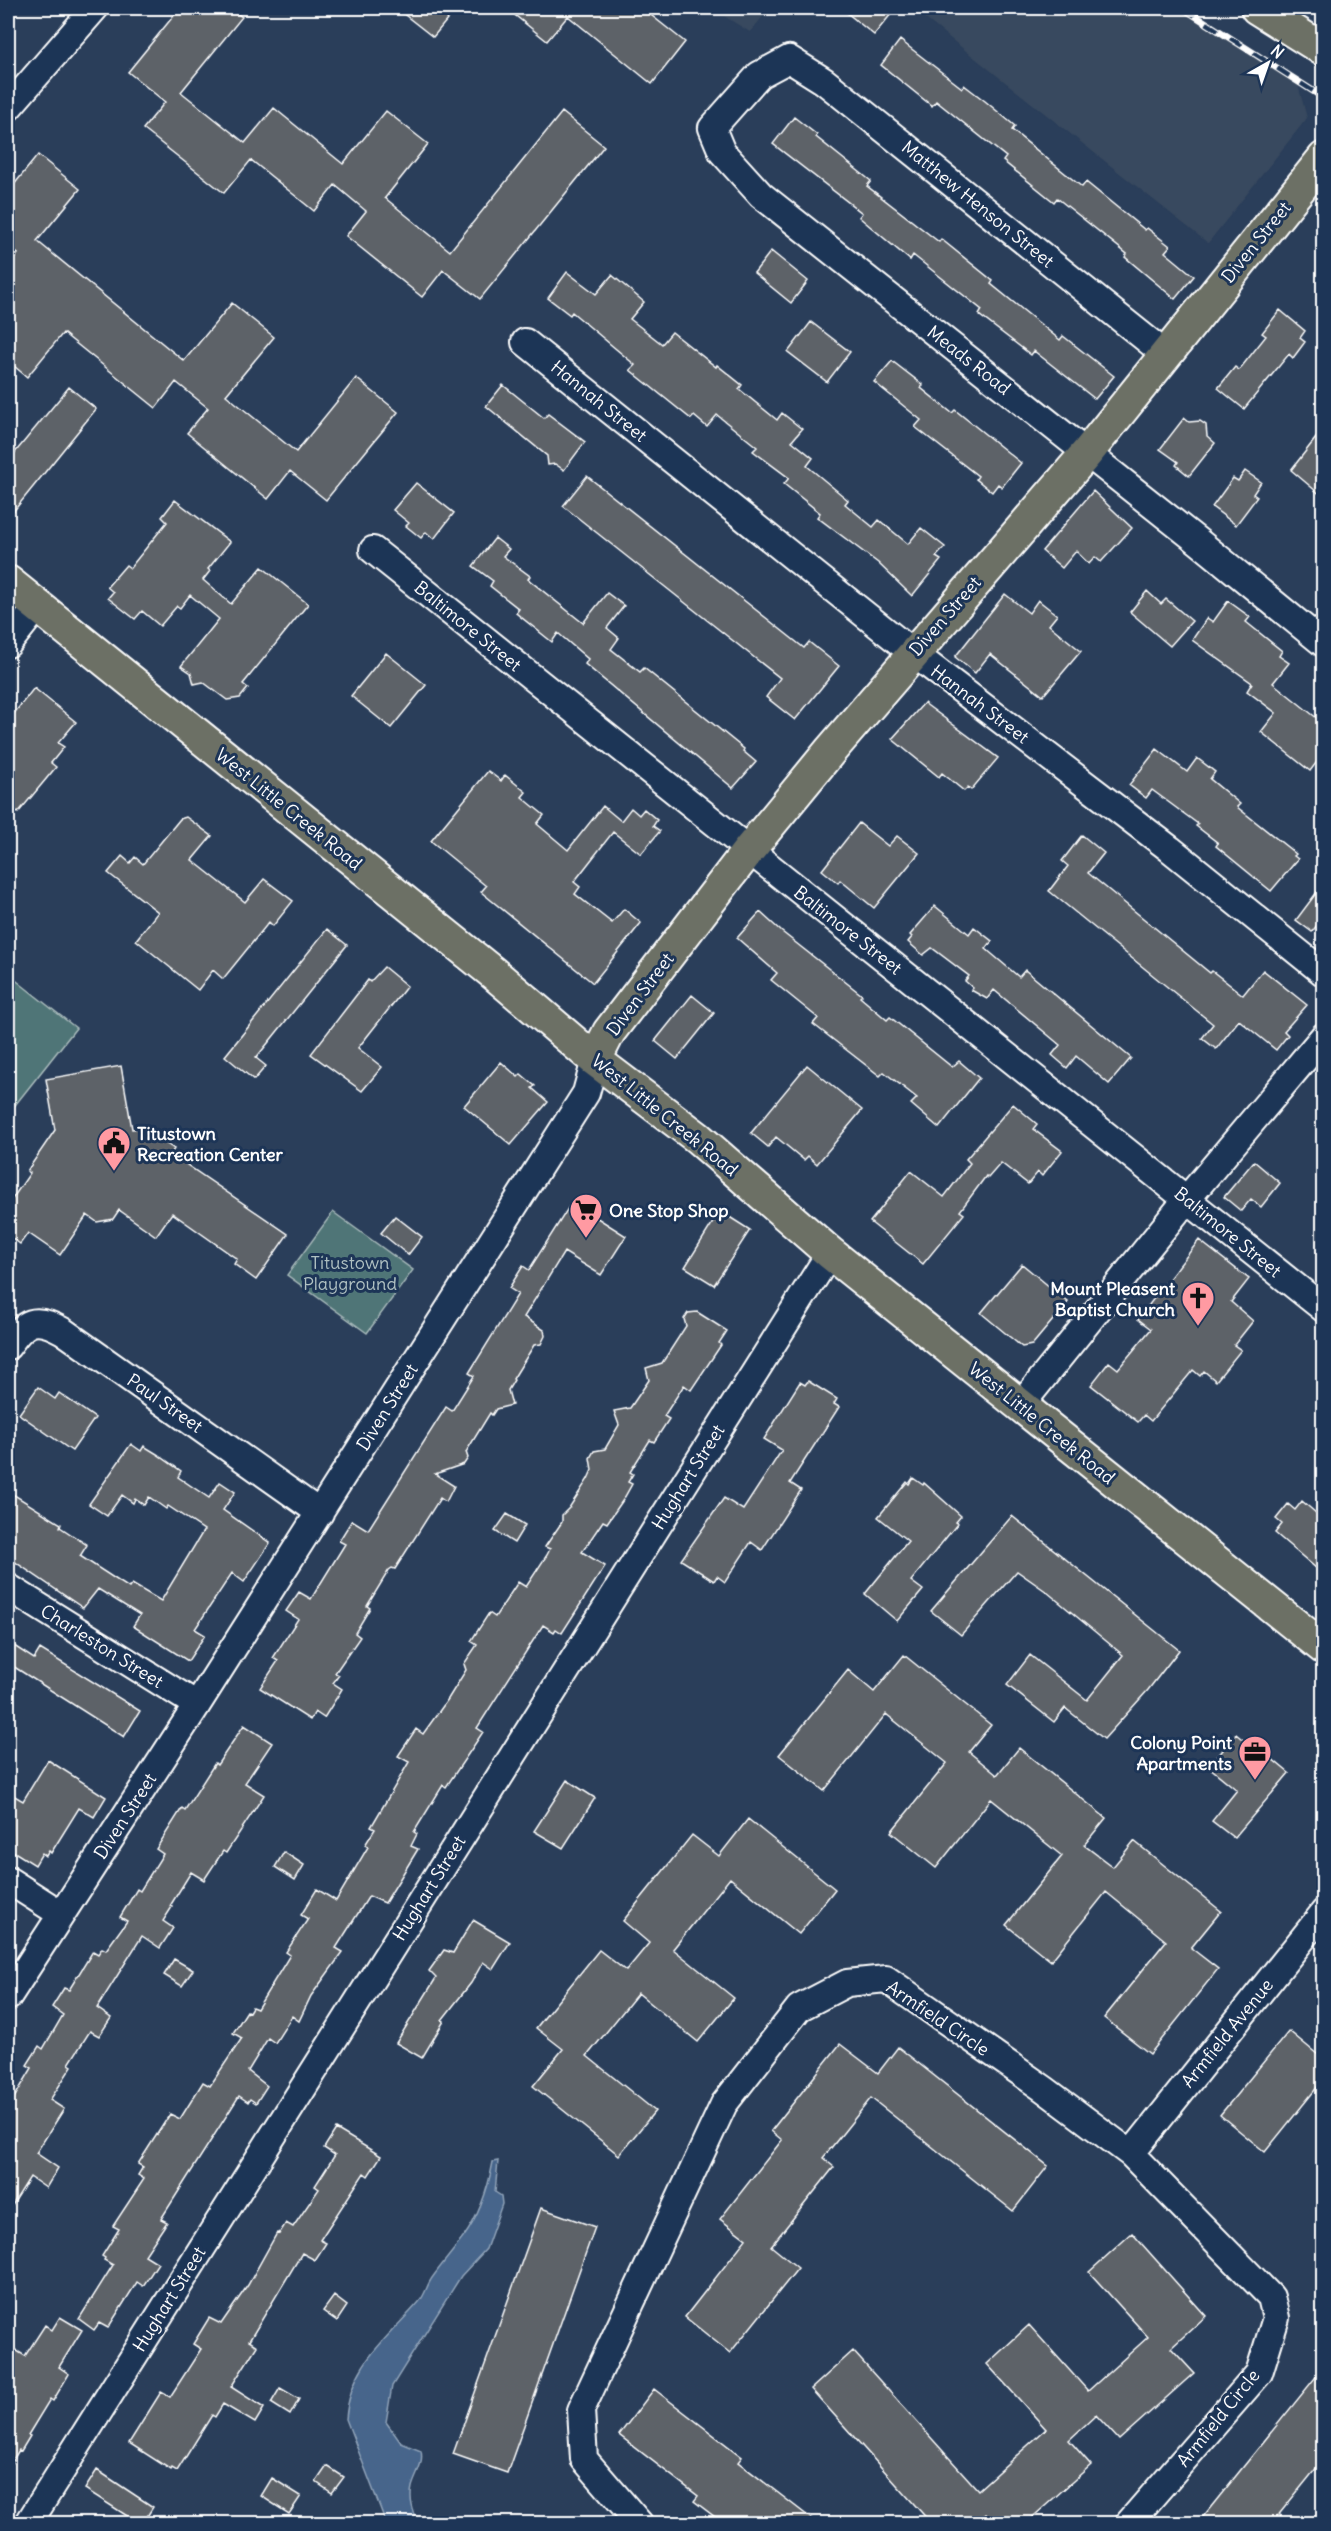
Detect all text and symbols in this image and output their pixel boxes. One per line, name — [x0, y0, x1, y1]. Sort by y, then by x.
north arrow — [1238, 33, 1298, 93]
text: N — [1267, 40, 1288, 63]
street label: Matthew Henson Street — [897, 135, 1059, 273]
street label: Diven Street — [1216, 197, 1296, 287]
street label: Meads Road — [923, 320, 1016, 400]
street label: Hannah Street — [546, 355, 652, 447]
street label: Diven Street — [904, 571, 986, 661]
street label: Baltimore Street — [410, 576, 526, 676]
street label: Hannah Street — [926, 660, 1034, 748]
street label: West Little Creek Road — [211, 743, 367, 875]
street label: Baltimore Street — [789, 881, 907, 979]
street label: Diven Street — [601, 948, 679, 1040]
street label: West Little Creek Road — [587, 1049, 743, 1181]
place label: Titustown Recreation Center — [137, 1122, 284, 1166]
public building icon: Titustown Recreation Center — [96, 1125, 132, 1172]
street label: Baltimore Street — [1170, 1182, 1286, 1282]
supermarket icon: One Stop Shop — [568, 1192, 604, 1239]
place label: One Stop Shop — [609, 1199, 729, 1222]
park label: Titustown Playground — [303, 1251, 397, 1295]
place label: Mount Pleasent Baptist Church — [1050, 1277, 1176, 1321]
church icon: Mount Pleasent Baptist Church — [1180, 1280, 1216, 1327]
street label: West Little Creek Road — [964, 1357, 1120, 1489]
street label: Diven Street — [351, 1359, 423, 1455]
street label: Paul Street — [123, 1368, 207, 1438]
street label: Hughart Street — [647, 1420, 729, 1534]
street label: Charleston Street — [36, 1599, 168, 1693]
place label: Colony Point Apartments — [1130, 1731, 1233, 1775]
office icon: Colony Point Apartments — [1237, 1734, 1273, 1781]
street label: Diven Street — [89, 1769, 161, 1863]
street label: Hughart Street — [388, 1831, 470, 1945]
street label: Armfield Avenue — [1176, 1974, 1278, 2092]
street label: Armfield Circle — [882, 1975, 994, 2061]
street label: Hughart Street — [128, 2242, 210, 2356]
street label: Armfield Circle — [1172, 2364, 1264, 2472]

